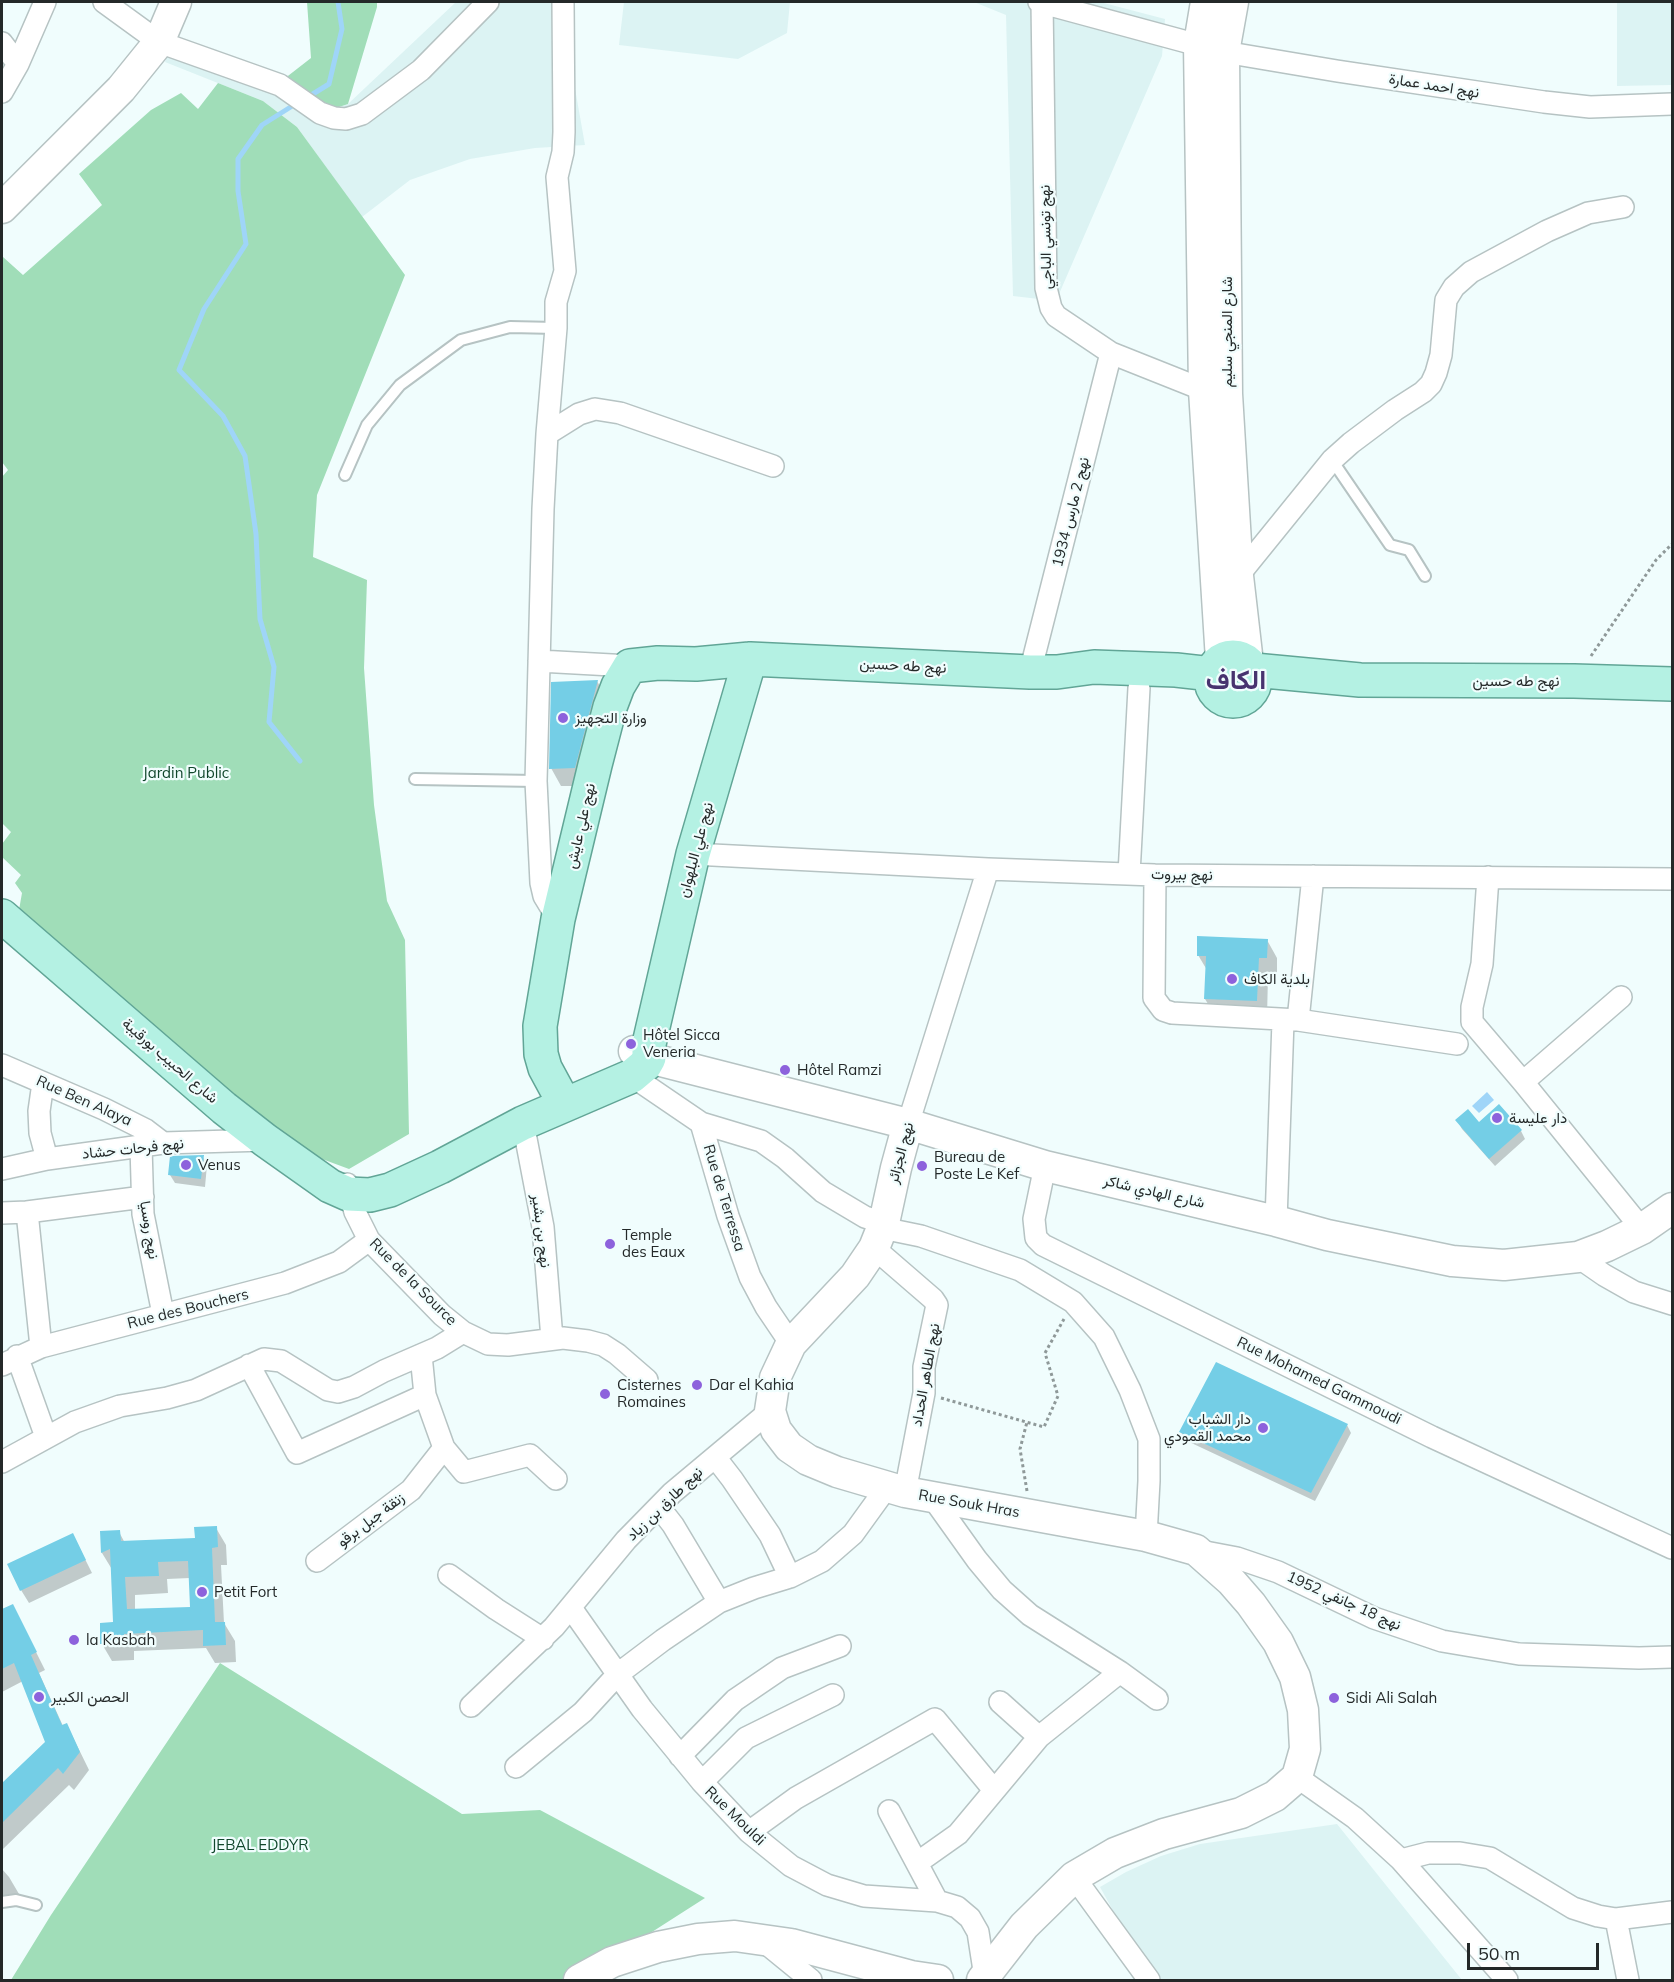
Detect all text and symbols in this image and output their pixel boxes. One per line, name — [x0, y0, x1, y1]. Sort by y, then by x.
street label: نهج احمد عمارة — [1388, 70, 1480, 102]
street label: نهج تونسي الباجي — [1036, 185, 1056, 289]
street label: شارع المنجي سليم — [1218, 277, 1236, 387]
street label: نهج 2 مارس 1934 — [1049, 455, 1093, 569]
street label: نهج طه حسين — [859, 655, 947, 677]
district label: الكاف — [1206, 665, 1266, 697]
street label: نهج طه حسين — [1473, 672, 1559, 690]
place label: وزارة التجهيز — [575, 709, 647, 727]
marker: وزارة التجهيز — [556, 711, 570, 725]
park label: Jardin Public — [143, 764, 229, 782]
street label: نهج علي عايش — [562, 781, 600, 871]
street label: نهج علي البلهوان — [675, 800, 717, 900]
street label: نهج بيروت — [1151, 865, 1213, 885]
place label: بلدية الكاف — [1244, 970, 1310, 988]
marker: بلدية الكاف — [1225, 972, 1239, 986]
street label: شارع الحبيب بورقيبة — [118, 1014, 222, 1108]
place label: Hôtel Sicca Veneria — [643, 1026, 720, 1061]
marker: Hôtel Sicca Veneria — [624, 1037, 638, 1051]
place label: Hôtel Ramzi — [797, 1061, 882, 1079]
marker: Hôtel Ramzi — [778, 1063, 792, 1077]
street label: Rue Ben Alaya — [34, 1072, 134, 1130]
place label: دار عليسة — [1509, 1109, 1567, 1127]
marker: دار عليسة — [1490, 1111, 1504, 1125]
street label: نهج الجزائر — [884, 1120, 918, 1186]
street label: نهج فرحات حشاد — [81, 1135, 185, 1163]
street label: Rue de Terressa — [699, 1142, 749, 1254]
place label: Bureau de Poste Le Kef — [934, 1148, 1019, 1183]
place label: Venus — [198, 1156, 241, 1174]
marker: Venus — [179, 1158, 193, 1172]
marker: Bureau de Poste Le Kef — [915, 1159, 929, 1173]
street label: شارع الهادي شاكر — [1102, 1172, 1206, 1212]
street label: نهج بن بشير — [528, 1193, 554, 1269]
street label: نهج روسيا — [136, 1200, 162, 1260]
place label: Temple des Eaux — [622, 1226, 685, 1261]
street label: Rue de la Source — [366, 1235, 460, 1329]
marker: Temple des Eaux — [603, 1237, 617, 1251]
street label: Rue des Bouchers — [126, 1285, 250, 1333]
street label: نهج الطاهر الحداد — [908, 1322, 944, 1428]
street label: Rue Mohamed Gammoudi — [1234, 1333, 1404, 1429]
place label: Cisternes Romaines — [617, 1376, 686, 1411]
place label: Dar el Kahia — [709, 1376, 794, 1394]
marker: Dar el Kahia — [690, 1378, 704, 1392]
marker: Cisternes Romaines — [598, 1387, 612, 1401]
place label: دار الشباب محمد القمودي — [1164, 1410, 1251, 1445]
marker: دار الشباب محمد القمودي — [1256, 1421, 1270, 1435]
street label: نهج طارق بن زياد — [623, 1463, 707, 1545]
street label: Rue Souk Hras — [917, 1486, 1021, 1522]
street label: زنقة جبل برقو — [334, 1489, 408, 1551]
street label: نهج 18 جانفي 1952 — [1284, 1568, 1404, 1634]
place label: Petit Fort — [214, 1583, 277, 1601]
marker: Petit Fort — [195, 1585, 209, 1599]
place label: la Kasbah — [86, 1631, 155, 1649]
marker: la Kasbah — [67, 1633, 81, 1647]
place label: الحصن الكبير — [51, 1688, 129, 1706]
place label: Sidi Ali Salah — [1346, 1689, 1437, 1707]
marker: الحصن الكبير — [32, 1690, 46, 1704]
marker: Sidi Ali Salah — [1327, 1691, 1341, 1705]
street label: Rue Mouldi — [701, 1783, 769, 1849]
park label: JEBAL EDDYR — [211, 1836, 309, 1854]
scale bar — [1470, 1931, 1602, 1969]
text: 50 m — [1478, 1942, 1520, 1965]

